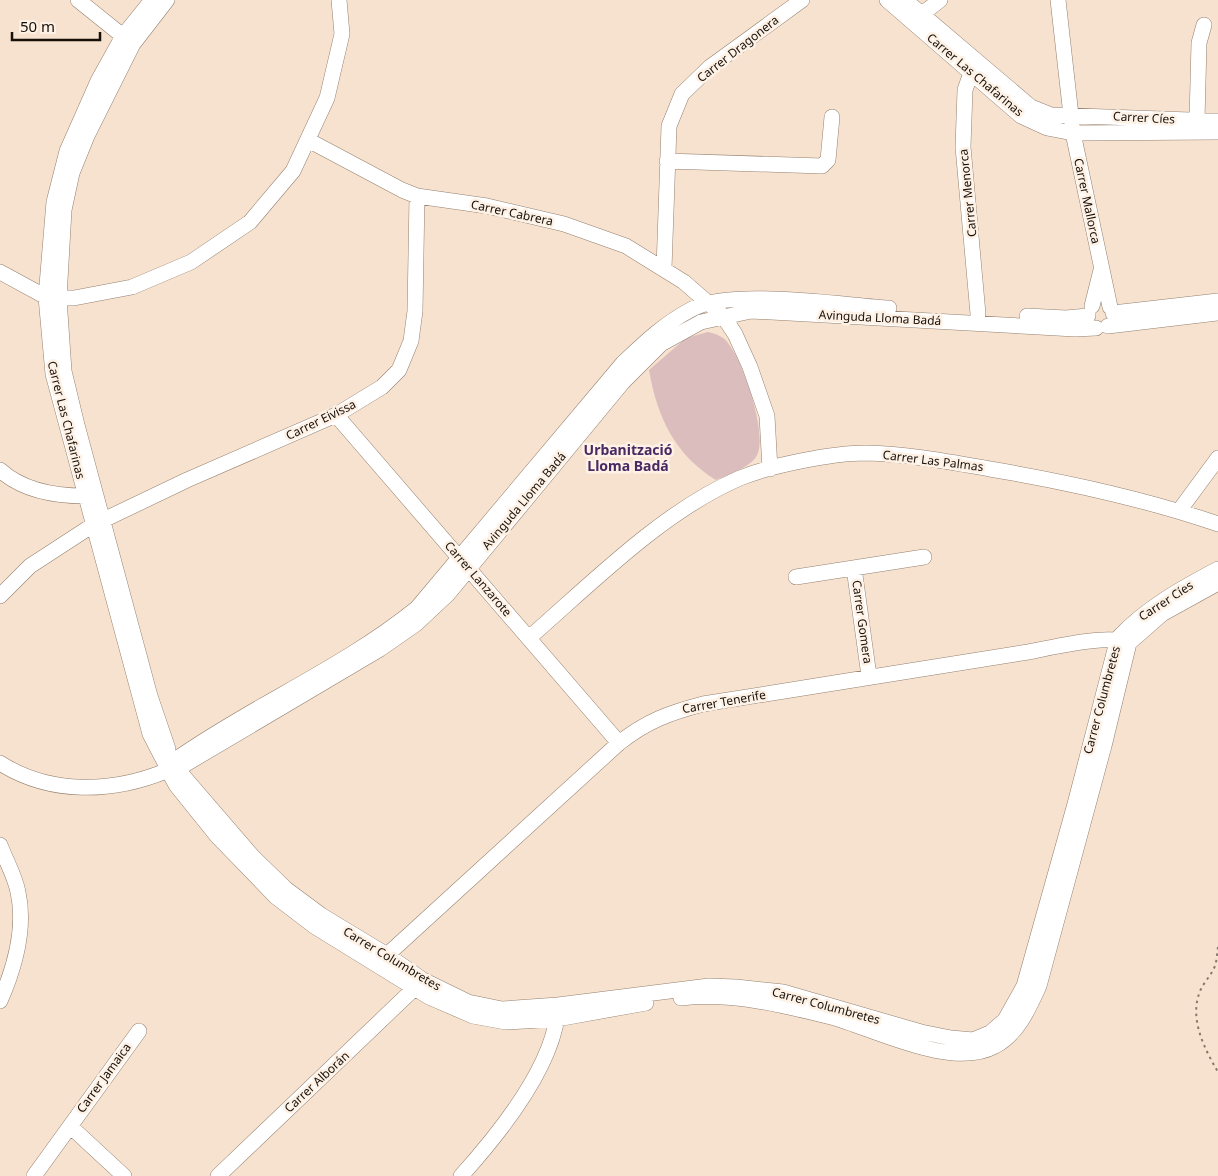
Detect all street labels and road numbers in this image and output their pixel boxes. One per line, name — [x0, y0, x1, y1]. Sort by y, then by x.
street label: Carrer Dragonera — [693, 11, 782, 86]
street label: Carrer Las Chafarinas — [923, 29, 1027, 120]
street label: Carrer Cíes — [1113, 107, 1176, 128]
street label: Carrer Menorca — [954, 148, 981, 238]
street label: Carrer Mallorca — [1070, 157, 1105, 245]
street label: Carrer Cabrera — [470, 196, 555, 230]
street label: Avinguda Lloma Badá — [818, 306, 942, 329]
street label: Carrer Las Chafarinas — [44, 359, 89, 481]
street label: Carrer Eivissa — [283, 395, 359, 444]
street label: Carrer Las Palmas — [882, 446, 985, 475]
street label: Avinguda Lloma Badá — [478, 448, 570, 553]
street label: Carrer Lanzarote — [441, 537, 516, 620]
street label: Carrer Cíes — [1135, 576, 1197, 625]
street label: Carrer Gomera — [848, 579, 877, 665]
street label: Carrer Columbretes — [1079, 644, 1124, 756]
street label: Carrer Tenerife — [681, 686, 767, 717]
street label: Carrer Columbretes — [340, 923, 444, 995]
street label: Carrer Columbretes — [770, 983, 882, 1028]
street label: Carrer Jamaica — [73, 1039, 135, 1116]
street label: Carrer Alborán — [280, 1047, 353, 1116]

